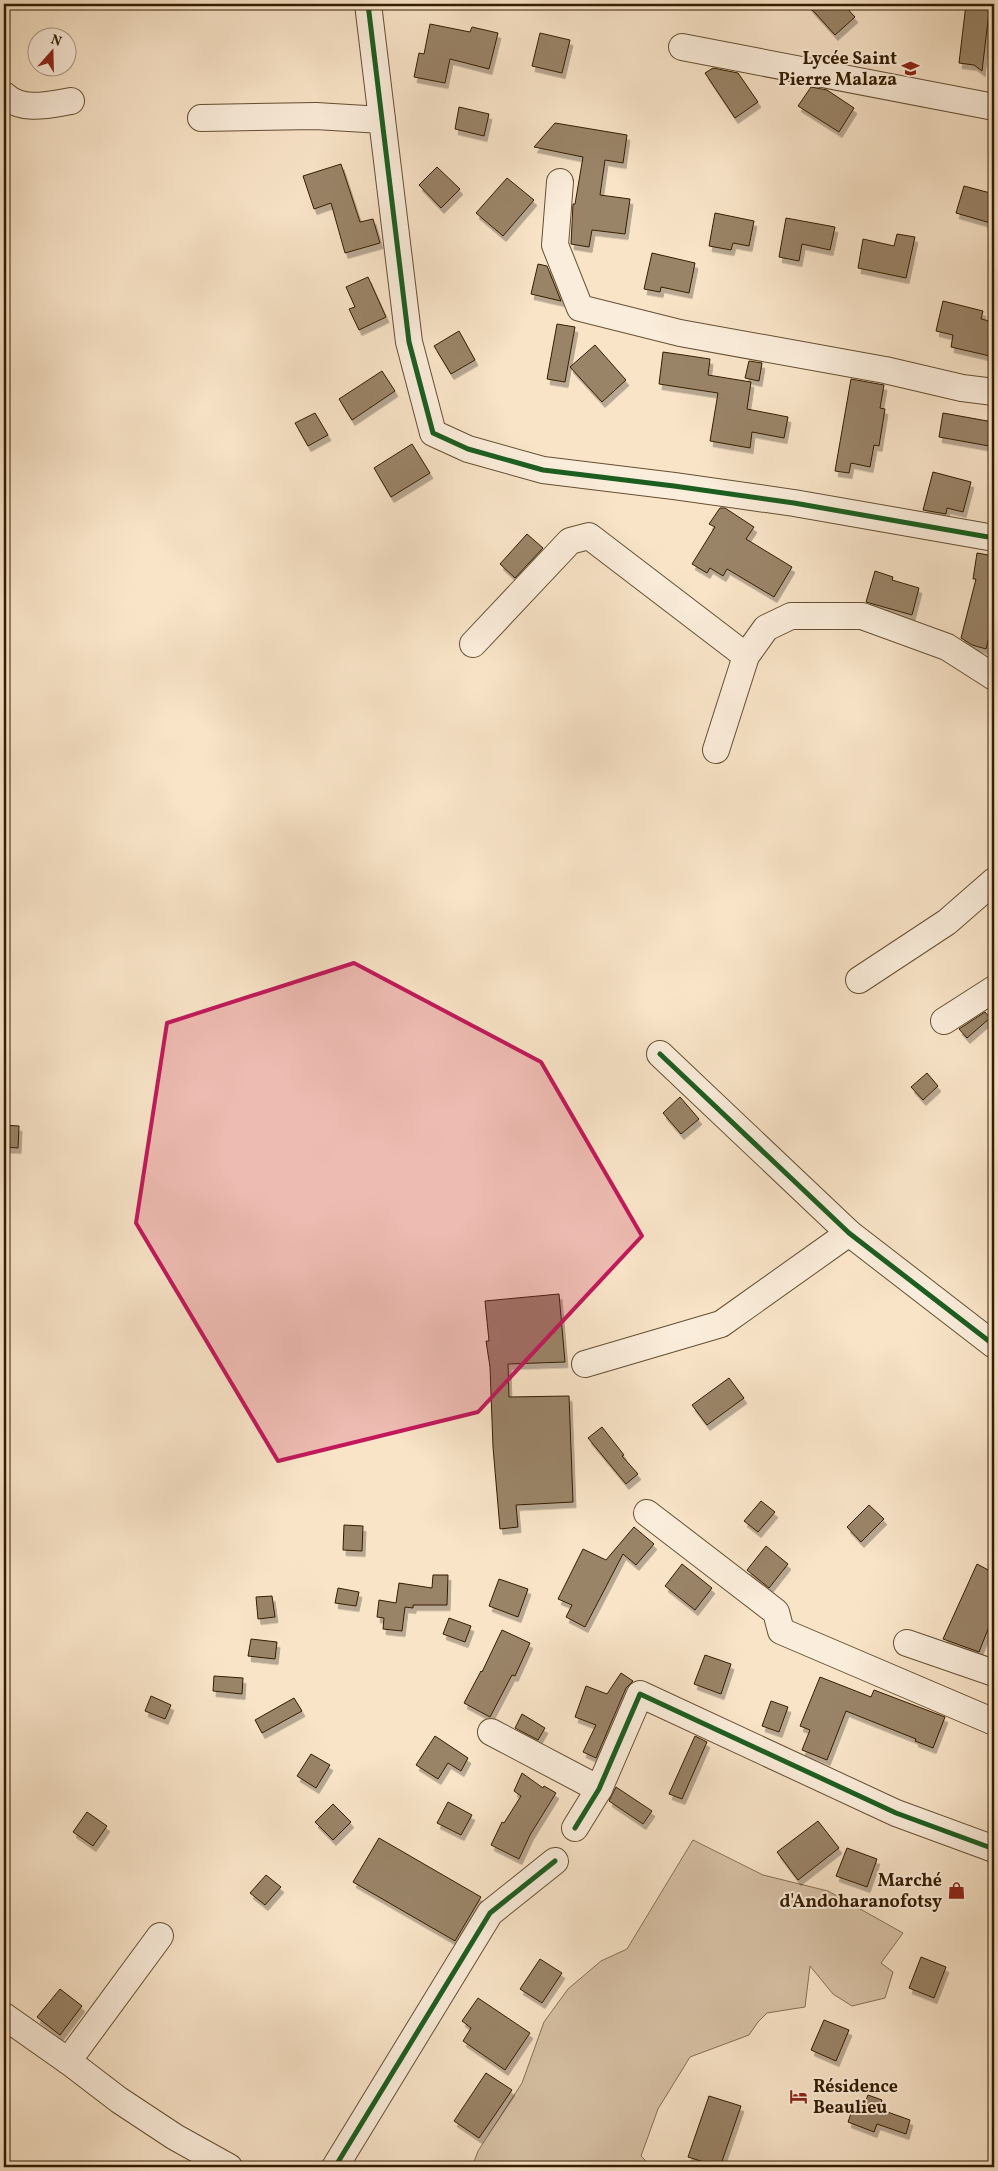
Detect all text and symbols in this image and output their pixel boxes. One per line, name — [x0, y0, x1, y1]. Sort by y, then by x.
north arrow — [28, 28, 78, 78]
text: N — [48, 31, 64, 52]
place label: Lycée Saint Pierre Malaza — [778, 47, 897, 93]
school or university icon: Lycée Saint Pierre Malaza — [901, 59, 921, 79]
place label: Marché d'Andoharanofotsy — [780, 1869, 942, 1915]
shop icon: Marché d'Andoharanofotsy — [946, 1881, 966, 1901]
place label: Résidence Beaulieu — [813, 2075, 898, 2121]
hotel icon: Résidence Beaulieu — [789, 2087, 809, 2107]

